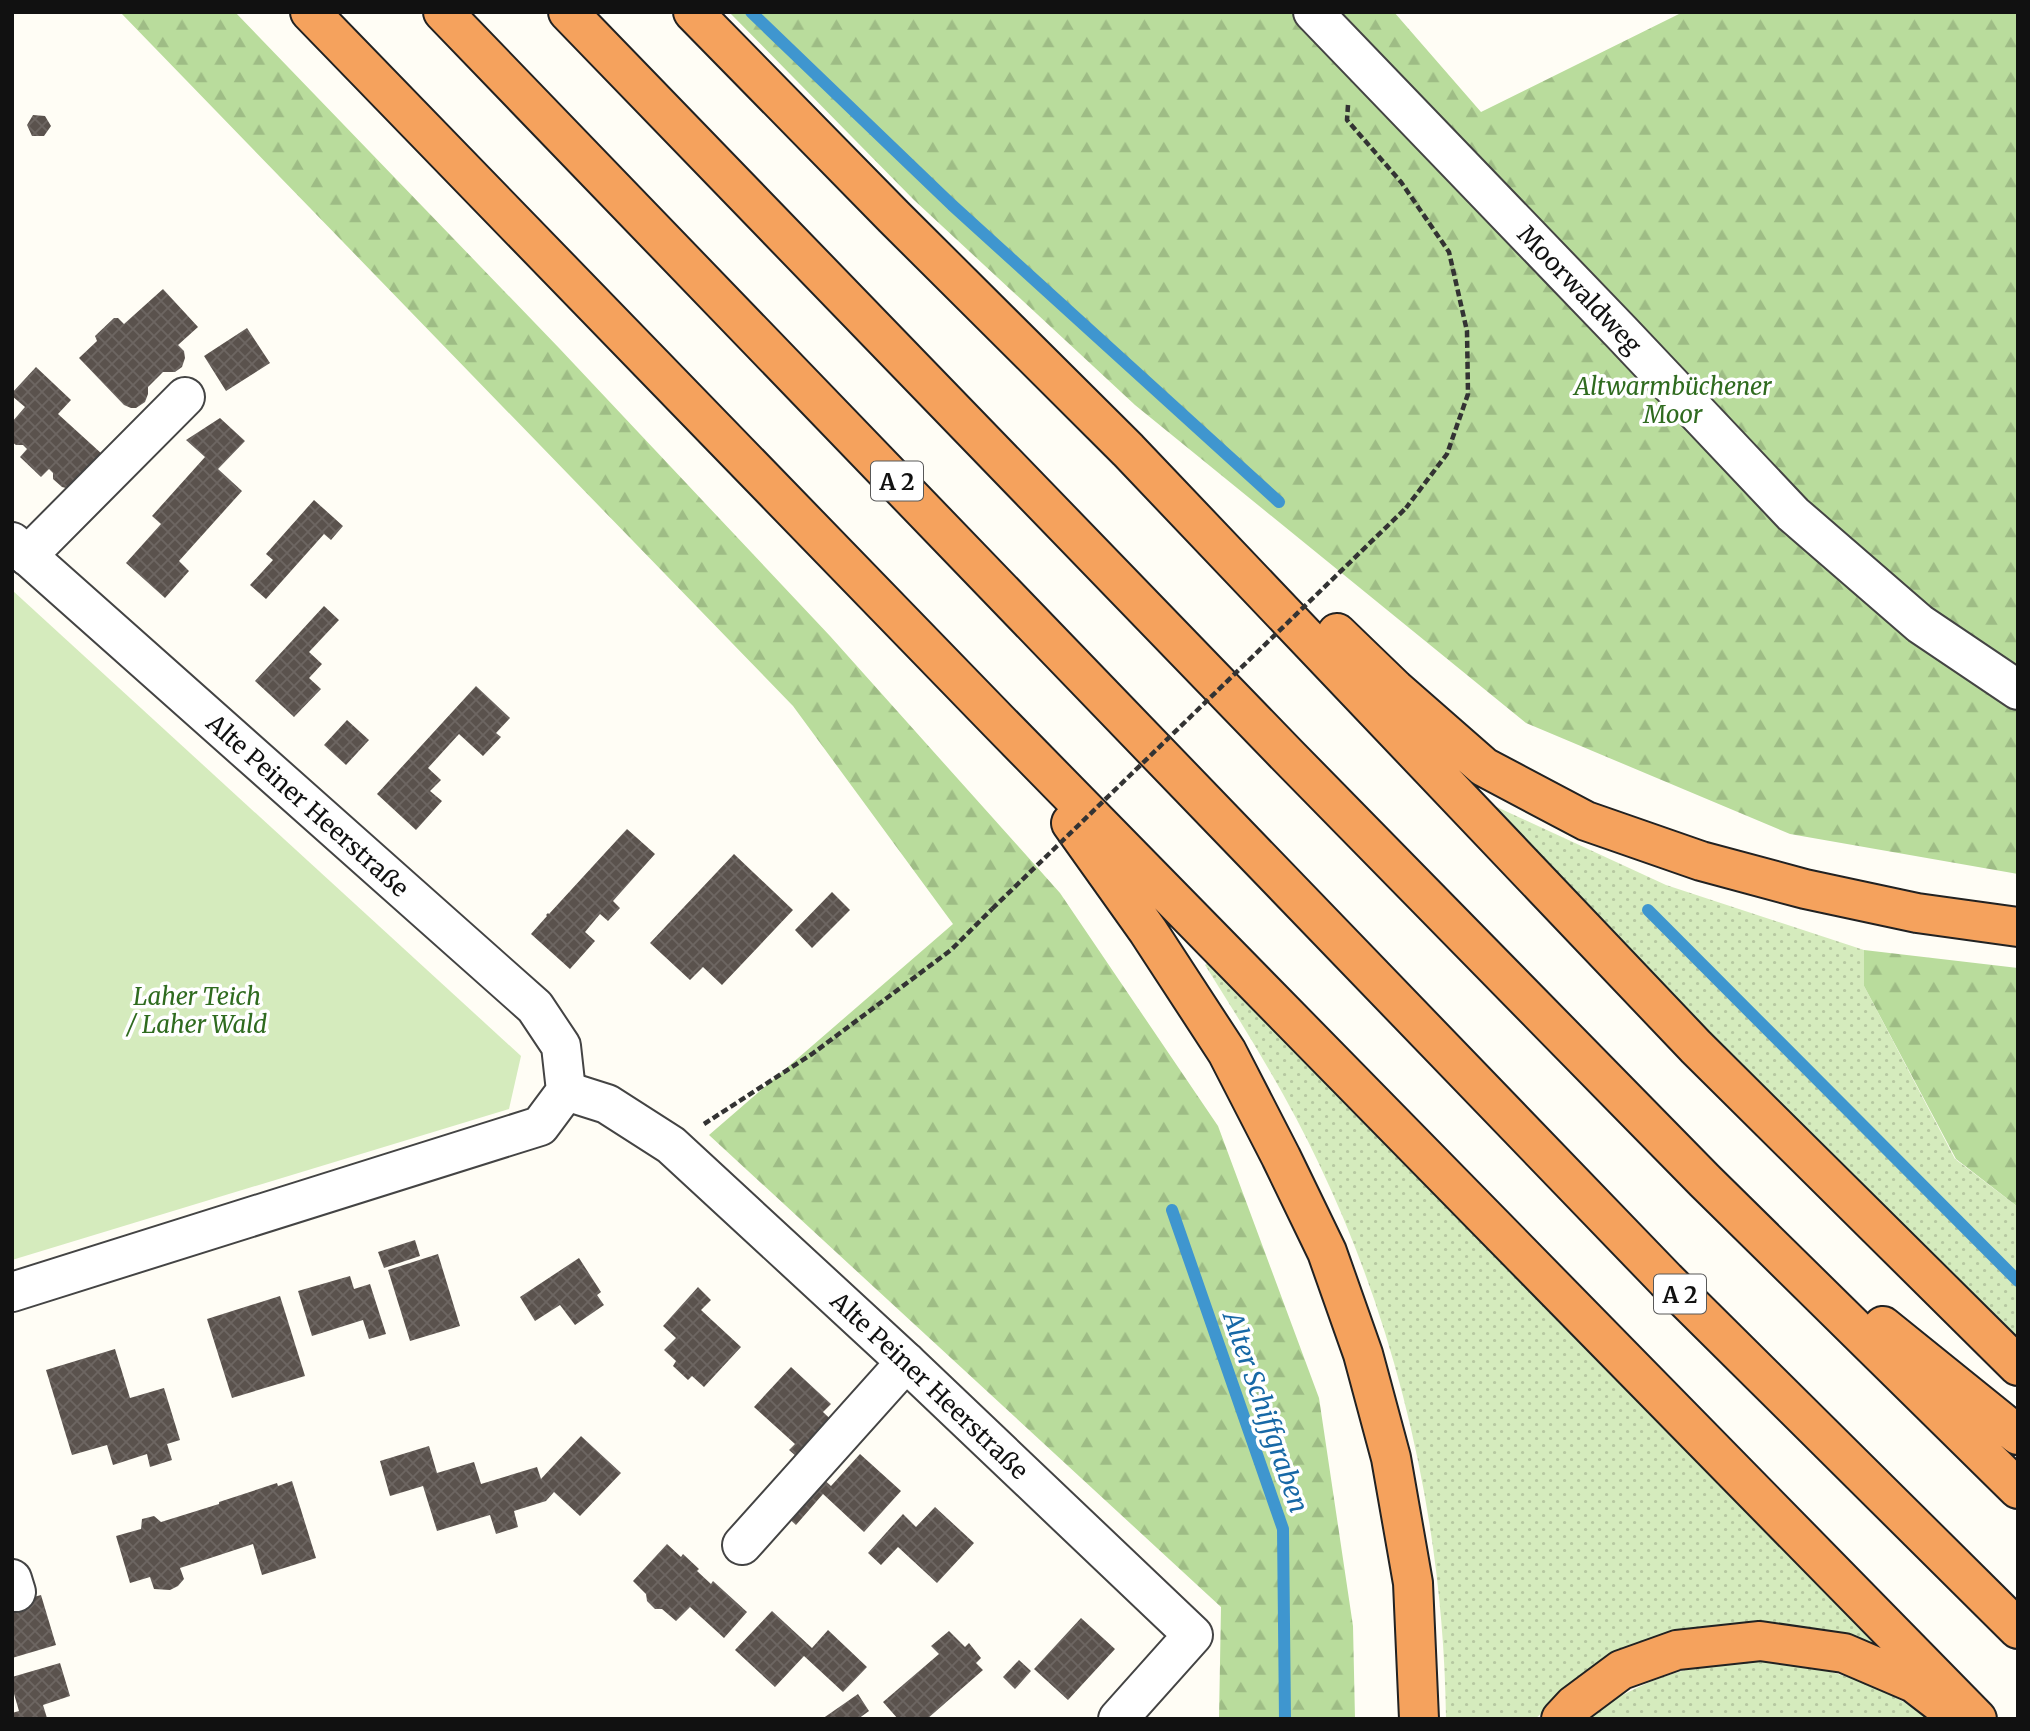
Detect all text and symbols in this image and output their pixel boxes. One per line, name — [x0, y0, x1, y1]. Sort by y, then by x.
street label: Moorwaldweg — [1511, 219, 1649, 360]
park label: Altwarmbüchener Moor — [1572, 371, 1773, 430]
road number: A 2 — [871, 461, 923, 500]
street label: Alte Peiner Heerstraße — [200, 707, 415, 903]
park label: Laher Teich / Laher Wald — [125, 981, 267, 1040]
road number: A 2 — [1654, 1274, 1706, 1314]
street label: Alte Peiner Heerstraße — [824, 1284, 1035, 1486]
water label: Alter Schiffgraben — [1215, 1305, 1316, 1517]

